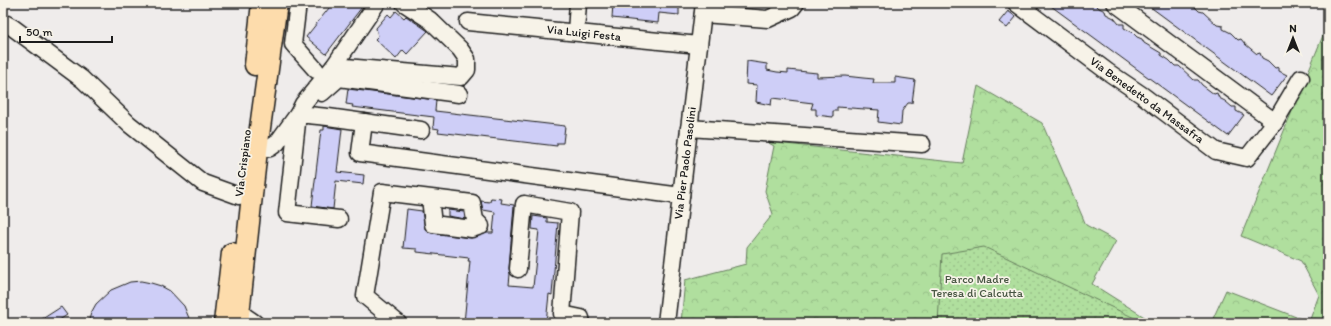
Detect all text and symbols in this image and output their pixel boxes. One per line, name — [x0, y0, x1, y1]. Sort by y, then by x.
scale bar — [20, 18, 112, 44]
north arrow — [1273, 18, 1313, 58]
street label: Via Luigi Festa — [546, 22, 622, 44]
text: N — [1289, 22, 1297, 35]
text: 50 m — [26, 25, 52, 39]
street label: Via Benedetto da Massafra — [1087, 54, 1207, 146]
street label: Via Pier Paolo Pasolini — [671, 106, 699, 220]
street label: Via Crispiano — [232, 128, 254, 198]
park label: Parco Madre Teresa di Calcutta — [931, 272, 1024, 300]

